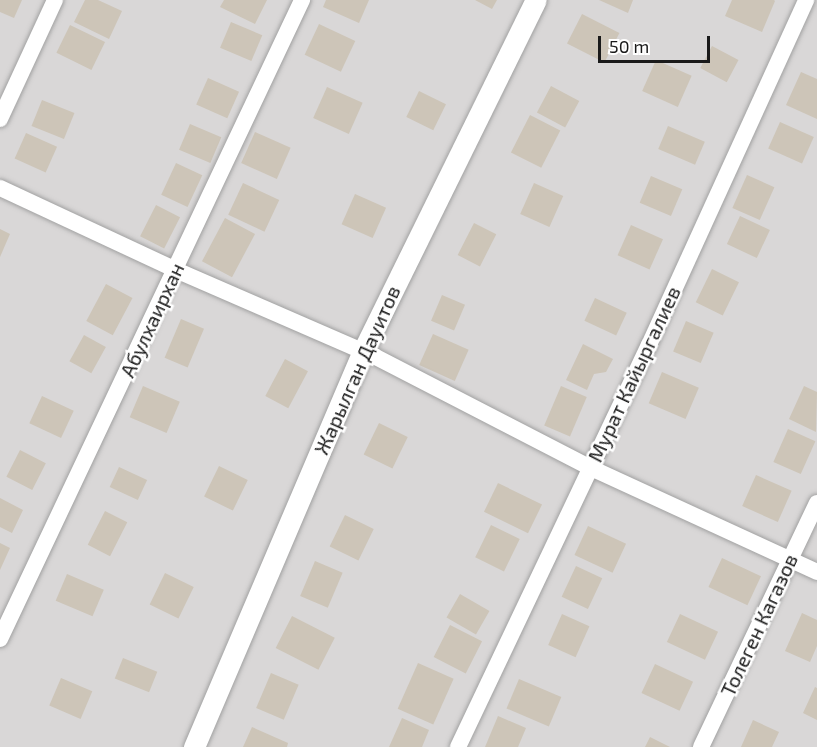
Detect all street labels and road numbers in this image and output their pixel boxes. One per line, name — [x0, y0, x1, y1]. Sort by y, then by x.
street label: Абулхаирхан — [115, 259, 189, 381]
street label: Жарылган Дауитов — [309, 282, 405, 458]
street label: Мурат Кайыргалиев — [583, 282, 685, 466]
street label: Толеген Кагазов — [716, 550, 802, 700]

